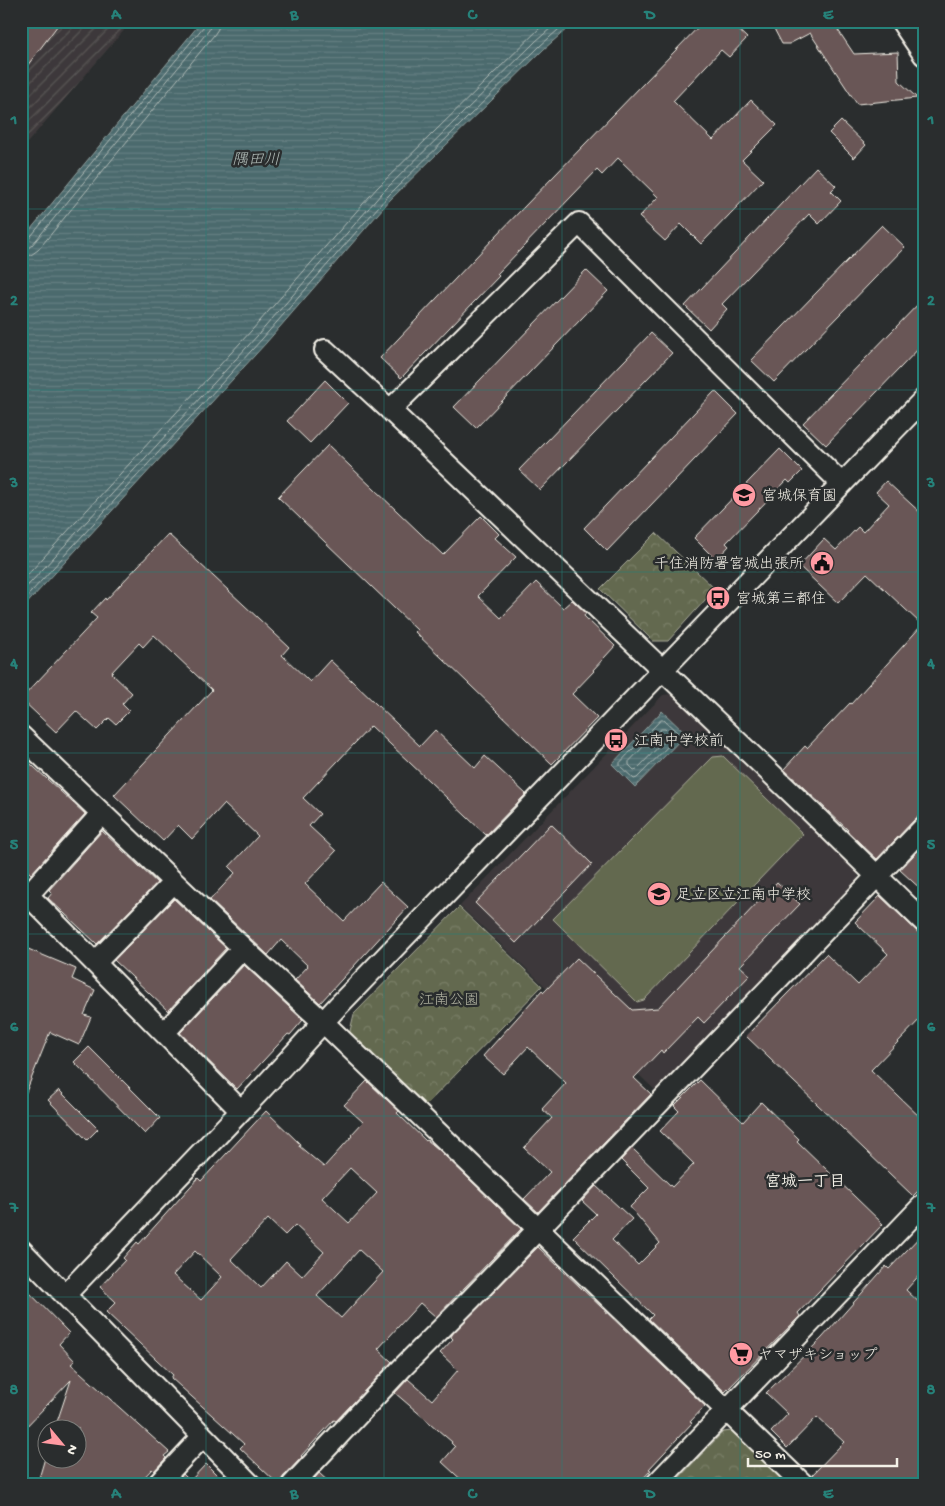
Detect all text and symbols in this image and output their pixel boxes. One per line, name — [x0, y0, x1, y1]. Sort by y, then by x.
text: A — [110, 7, 122, 26]
text: B — [289, 7, 299, 26]
text: C — [467, 7, 478, 26]
text: D — [643, 7, 656, 26]
text: E — [823, 7, 834, 26]
text: 1 — [10, 112, 17, 131]
text: 1 — [927, 112, 934, 131]
water label: 隅田川 — [232, 151, 280, 171]
text: 2 — [10, 293, 18, 312]
text: 2 — [927, 293, 935, 312]
text: 3 — [9, 475, 18, 494]
text: 3 — [926, 475, 935, 494]
school or university icon: 宮城保育園 — [731, 482, 757, 508]
place label: 宮城保育園 — [762, 487, 837, 506]
public building icon: 千住消防署宮城出張所 — [809, 550, 835, 576]
place label: 千住消防署宮城出張所 — [654, 555, 804, 574]
bus stop icon: 宮城第三都住 — [705, 585, 731, 611]
place label: 宮城第三都住 — [736, 590, 826, 609]
text: 4 — [9, 656, 18, 675]
text: 4 — [926, 656, 935, 675]
bus stop icon: 江南中学校前 — [603, 727, 629, 753]
place label: 江南中学校前 — [634, 732, 724, 751]
text: 5 — [10, 837, 19, 856]
text: 5 — [927, 837, 936, 856]
school or university icon: 足立区立江南中学校 — [646, 881, 672, 907]
place label: 足立区立江南中学校 — [676, 886, 811, 905]
park label: 江南公園 — [419, 991, 479, 1010]
text: 6 — [10, 1019, 19, 1038]
text: 6 — [927, 1019, 936, 1038]
district label: 宮城一丁目 — [765, 1172, 845, 1193]
text: 7 — [9, 1200, 19, 1219]
text: 7 — [926, 1200, 936, 1219]
supermarket icon: ヤマザキショップ — [728, 1341, 754, 1367]
place label: ヤマザキショップ — [758, 1347, 877, 1365]
text: 8 — [10, 1382, 19, 1401]
text: 8 — [927, 1382, 936, 1401]
north arrow — [38, 1418, 88, 1468]
scale bar — [748, 1436, 896, 1468]
text: N — [62, 1441, 81, 1457]
text: 50 m — [755, 1446, 786, 1464]
text: A — [110, 1486, 122, 1505]
text: B — [289, 1486, 299, 1505]
text: C — [467, 1486, 478, 1505]
text: D — [643, 1486, 656, 1505]
text: E — [823, 1486, 834, 1505]

